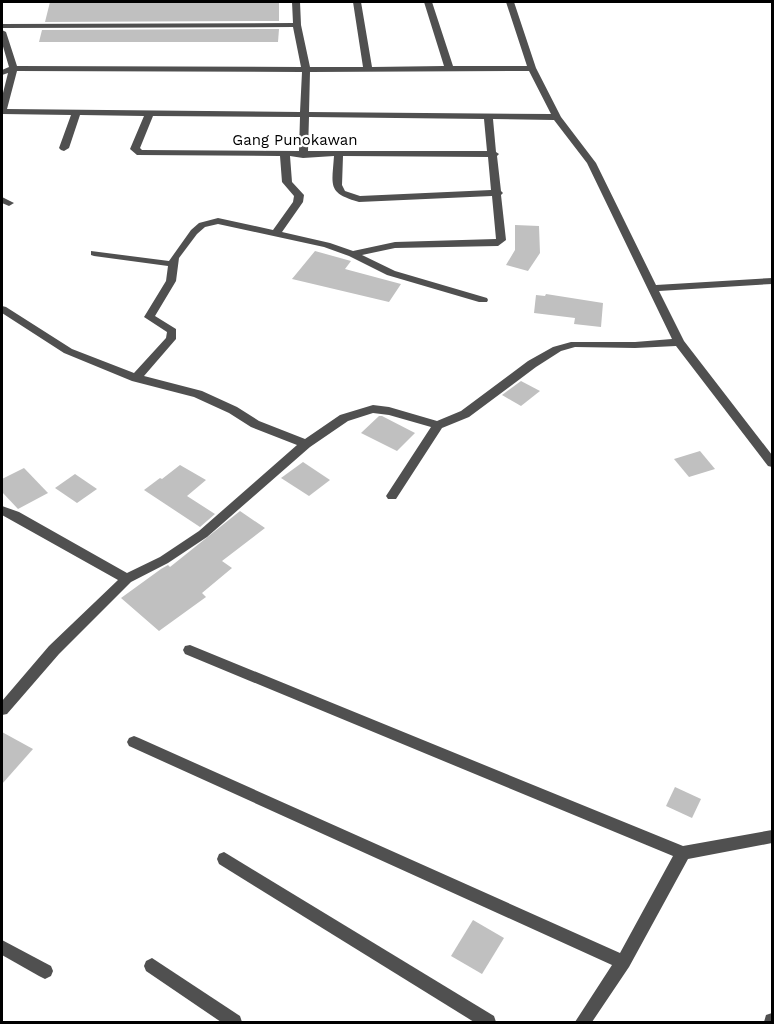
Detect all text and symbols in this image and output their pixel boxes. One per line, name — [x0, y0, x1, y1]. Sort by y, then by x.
street label: Gang Punokawan — [232, 131, 358, 149]

